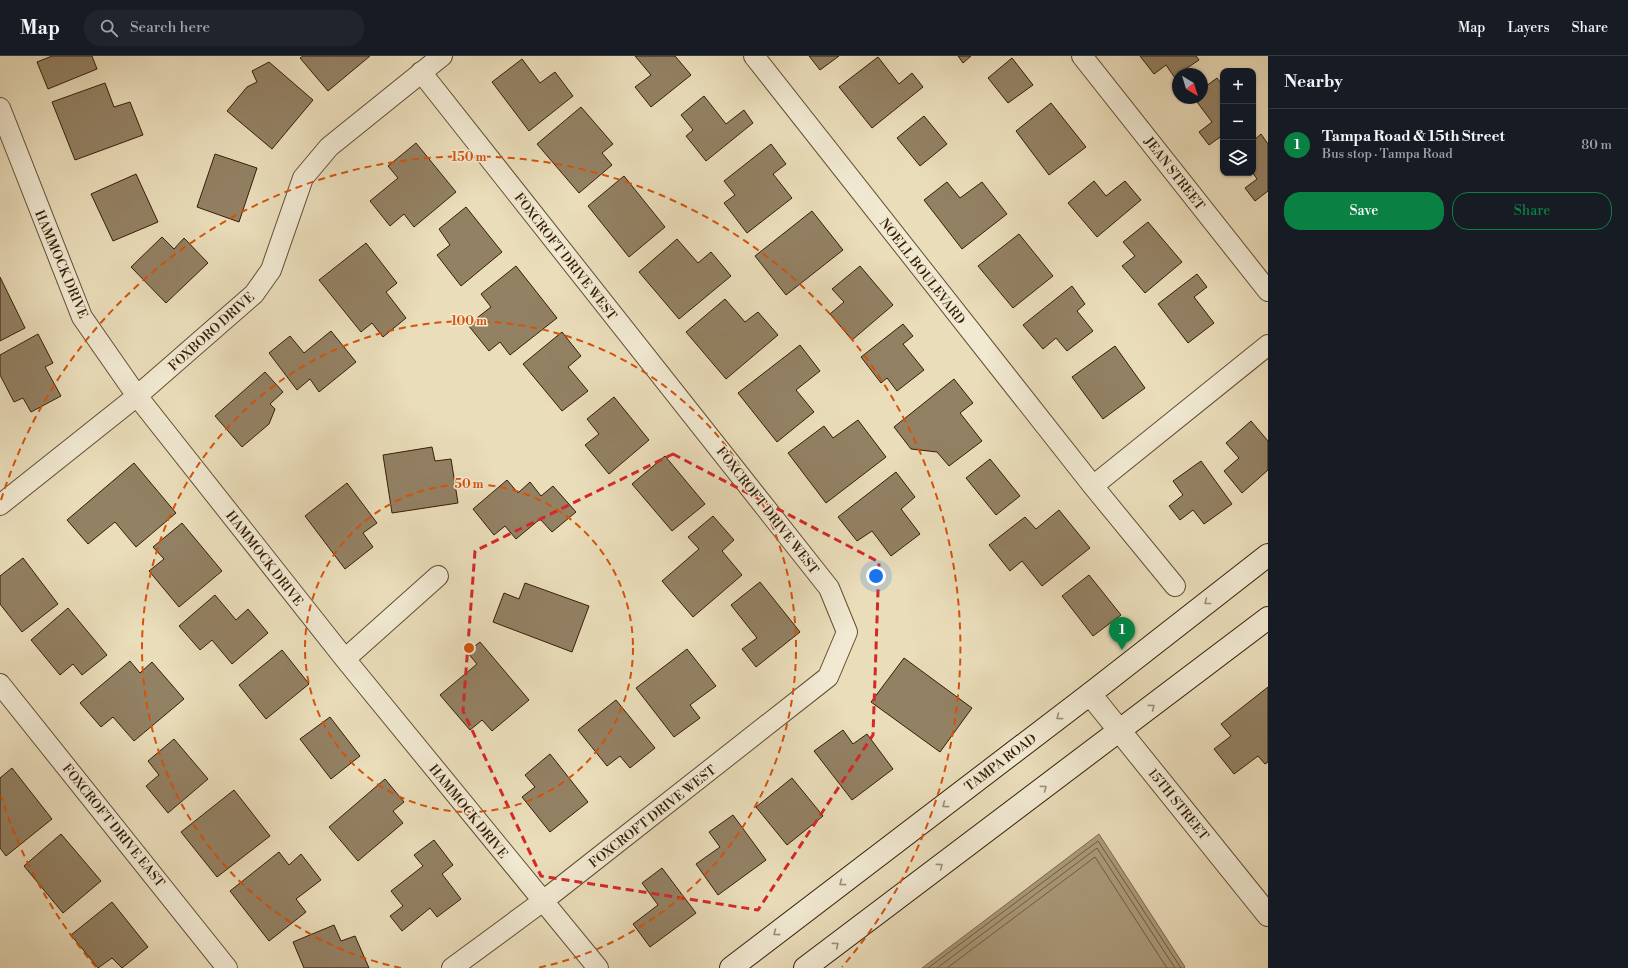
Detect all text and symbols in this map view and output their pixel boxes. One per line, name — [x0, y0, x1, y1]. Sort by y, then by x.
search box — [84, 10, 364, 46]
text: Map — [20, 16, 60, 40]
icon: search — [98, 17, 120, 39]
text: Search here — [130, 18, 210, 37]
text: Map — [1458, 19, 1485, 37]
text: Layers — [1507, 19, 1550, 37]
text: Share — [1572, 19, 1608, 37]
north arrow — [1172, 68, 1208, 104]
map controls — [1220, 68, 1256, 176]
button: + — [1220, 68, 1256, 104]
text: Nearby — [1284, 71, 1343, 93]
button: − — [1220, 104, 1256, 140]
text: Tampa Road & 15th Street — [1322, 127, 1505, 146]
street label: JEAN STREET — [1140, 133, 1208, 213]
text: 1 — [1294, 137, 1300, 153]
text: 80 m — [1581, 137, 1612, 153]
button: layers — [1220, 140, 1256, 176]
text: Bus stop · Tampa Road — [1322, 146, 1453, 162]
text: 150 m — [452, 150, 486, 165]
street label: FOXCROFT DRIVE WEST — [511, 190, 620, 323]
button: Save — [1284, 192, 1444, 230]
button: Share — [1452, 192, 1612, 230]
street label: HAMMOCK DRIVE — [31, 208, 91, 321]
street label: NOELL BOULEVARD — [876, 215, 969, 328]
street label: FOXBORO DRIVE — [165, 289, 258, 374]
text: 100 m — [451, 314, 487, 329]
street label: FOXCROFT DRIVE WEST — [713, 444, 822, 577]
text: 50 m — [454, 477, 484, 492]
street label: HAMMOCK DRIVE — [222, 508, 306, 609]
your location — [866, 566, 886, 586]
one-way arrow — [1205, 597, 1212, 604]
pin: 1 — [1109, 617, 1135, 650]
centre of rings — [462, 641, 476, 655]
one-way arrow — [1147, 705, 1154, 712]
one-way arrow — [1057, 712, 1064, 719]
street label: TAMPA ROAD — [961, 731, 1040, 795]
street label: FOXCROFT DRIVE EAST — [59, 761, 168, 891]
street label: HAMMOCK DRIVE — [426, 762, 511, 862]
street label: FOXCROFT DRIVE WEST — [586, 762, 719, 871]
street label: 15TH STREET — [1144, 766, 1212, 844]
one-way arrow — [1040, 786, 1047, 793]
one-way arrow — [942, 800, 949, 807]
one-way arrow — [936, 864, 943, 871]
one-way arrow — [839, 879, 846, 886]
one-way arrow — [774, 929, 781, 936]
one-way arrow — [832, 942, 839, 949]

